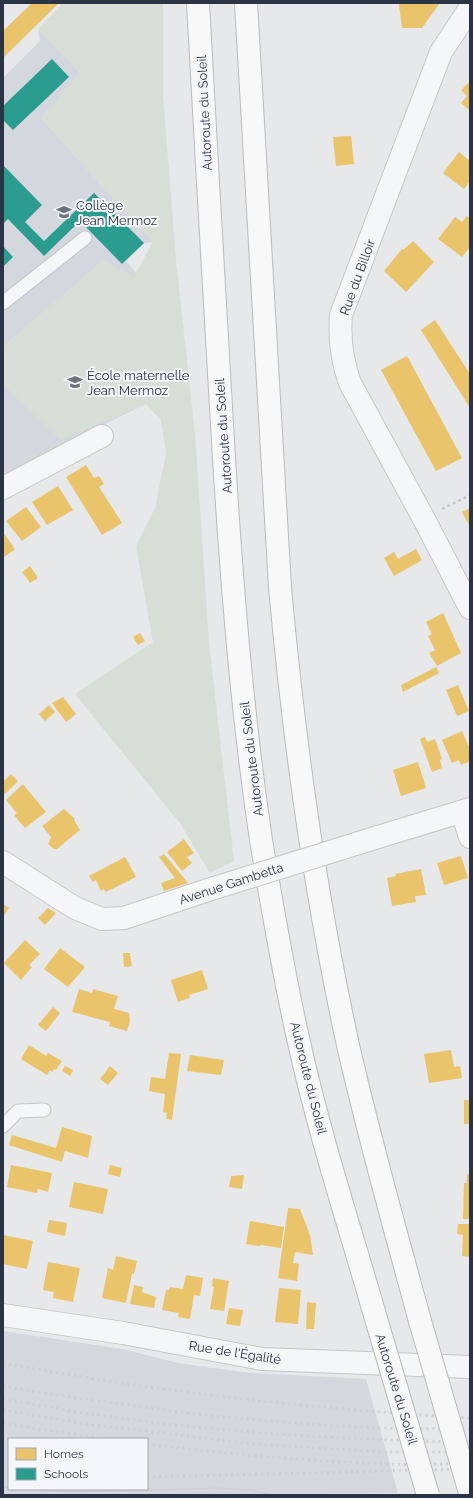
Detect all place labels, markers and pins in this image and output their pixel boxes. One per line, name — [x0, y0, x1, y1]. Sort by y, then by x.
place label: Collège Jean Mermoz — [76, 198, 157, 228]
school or university icon: Collège Jean Mermoz — [55, 203, 73, 221]
place label: École maternelle Jean Mermoz — [87, 368, 190, 398]
school or university icon: École maternelle Jean Mermoz — [66, 373, 84, 391]

